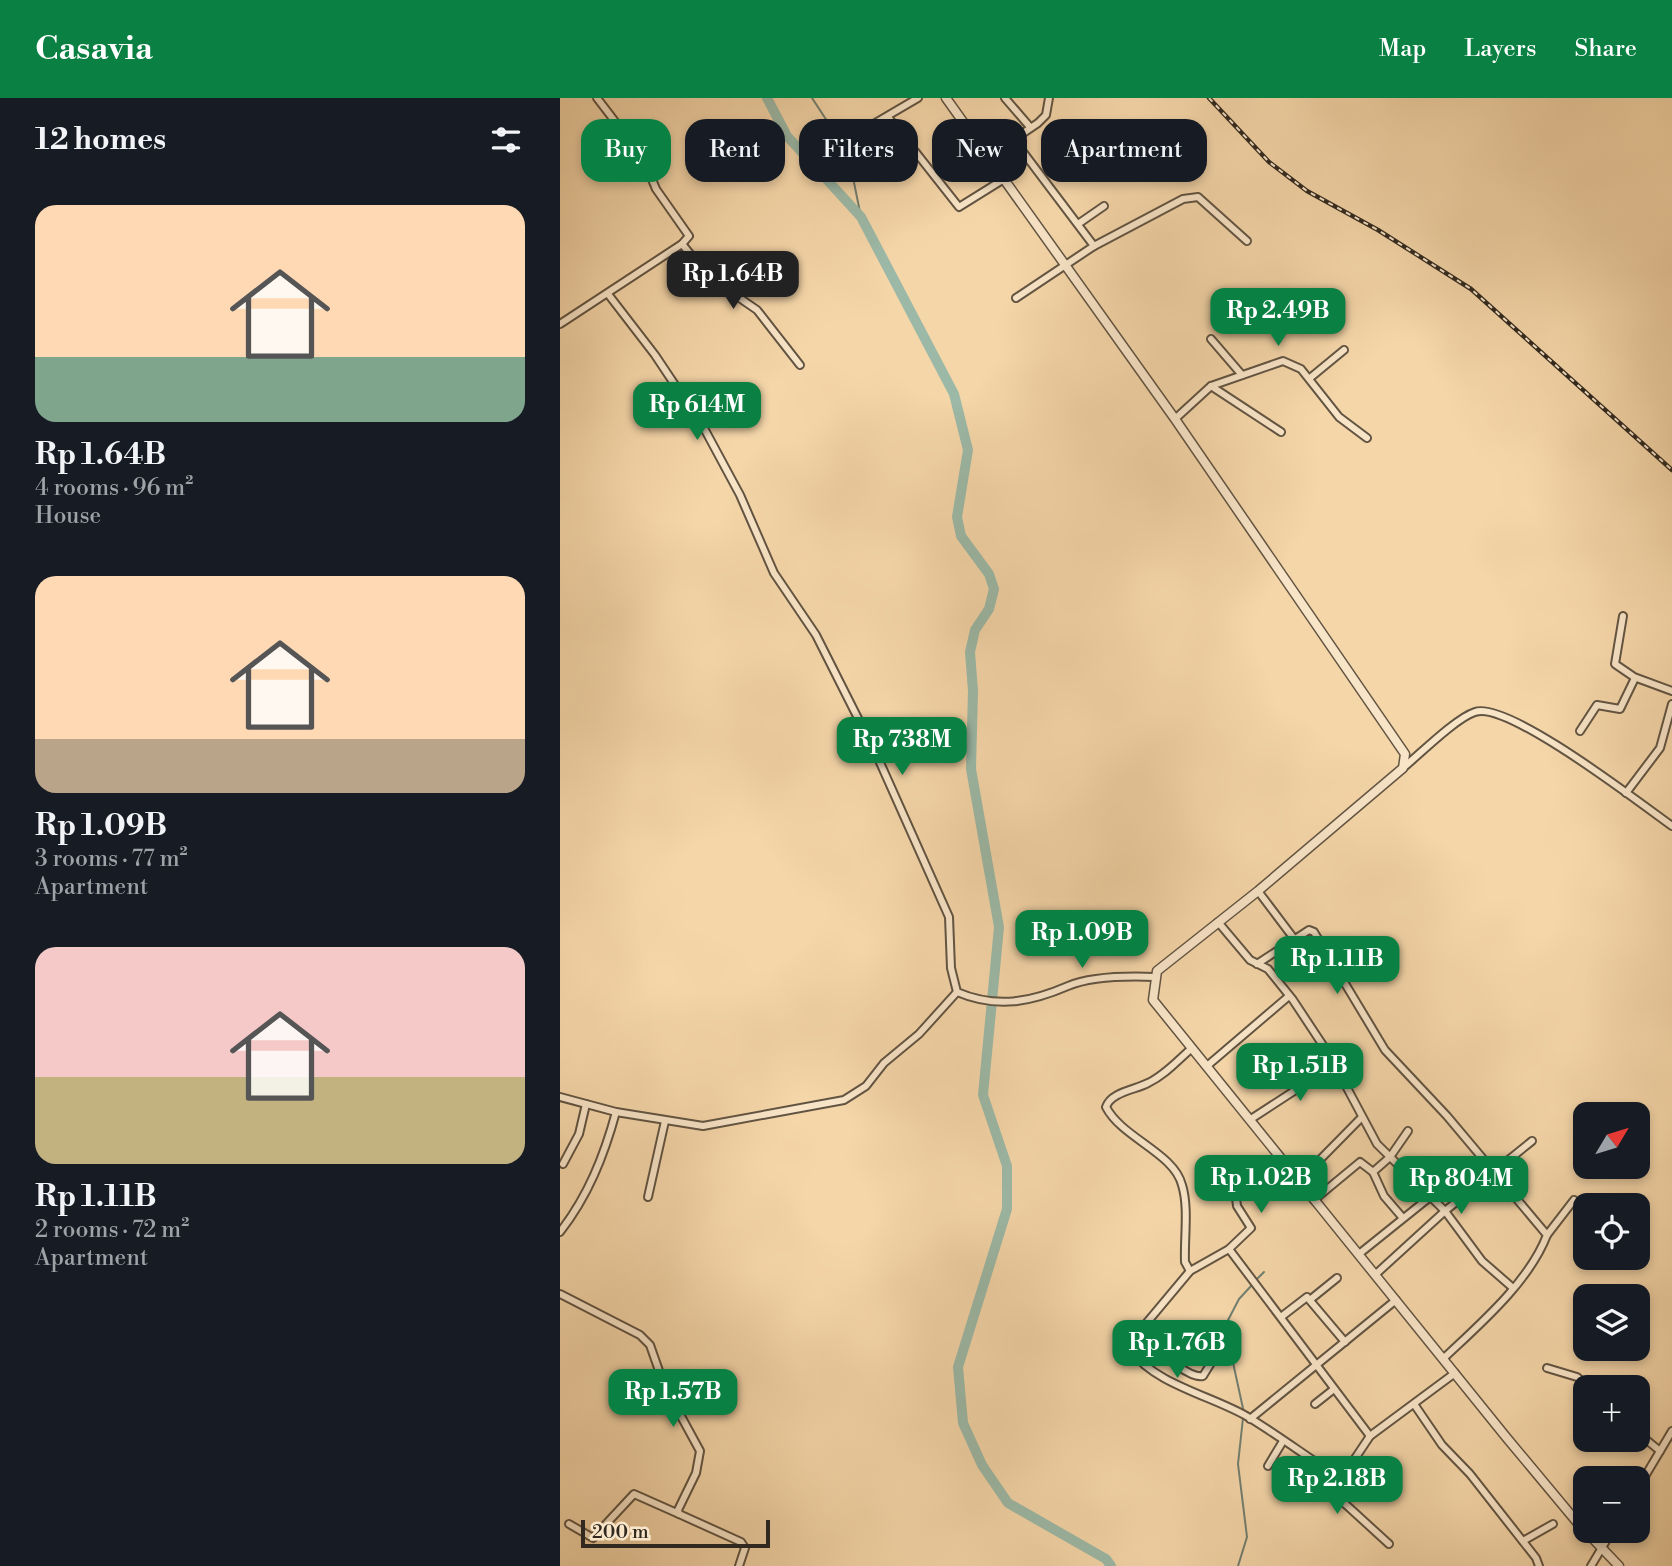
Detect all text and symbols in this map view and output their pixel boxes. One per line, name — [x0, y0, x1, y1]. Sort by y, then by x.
text: Casavia — [35, 29, 153, 70]
text: Map — [1379, 34, 1426, 64]
text: Layers — [1464, 34, 1536, 64]
text: Share — [1574, 34, 1637, 64]
chip: Buy — [581, 119, 671, 182]
chip: Rent — [685, 119, 785, 182]
chip: Filters — [799, 119, 918, 182]
chip: New — [932, 119, 1027, 182]
chip: Apartment — [1041, 119, 1207, 182]
text: 12 homes — [35, 121, 166, 159]
icon: filters — [487, 121, 525, 159]
icon: home — [217, 251, 343, 377]
pin: Rp 1.64B — [661, 252, 805, 311]
text: Rp 1.64B — [683, 260, 783, 288]
pin: Rp 2.49B — [1206, 288, 1350, 348]
text: Rp 2.49B — [1226, 297, 1330, 325]
pin: Rp 614M — [632, 382, 762, 442]
text: Rp 614M — [649, 391, 745, 419]
text: Rp 1.64B — [35, 436, 166, 474]
text: 4 rooms · 96 m² — [35, 474, 193, 502]
text: House — [35, 502, 101, 530]
icon: home — [217, 622, 343, 748]
pin: Rp 738M — [837, 718, 967, 777]
text: Rp 738M — [853, 726, 951, 754]
text: Rp 1.09B — [35, 807, 167, 845]
text: 3 rooms · 77 m² — [35, 845, 188, 873]
text: Apartment — [35, 873, 148, 901]
pin: Rp 1.09B — [1010, 910, 1154, 970]
text: Rp 1.09B — [1031, 919, 1133, 947]
pin: Rp 1.11B — [1265, 936, 1409, 996]
text: Rp 1.11B — [1290, 945, 1384, 973]
icon: home — [217, 993, 343, 1119]
pin: Rp 1.51B — [1228, 1044, 1372, 1103]
text: Rp 1.51B — [1252, 1052, 1348, 1080]
north arrow — [1573, 1102, 1650, 1180]
map controls — [1573, 1102, 1650, 1543]
pin: Rp 1.02B — [1189, 1156, 1333, 1215]
pin: Rp 804M — [1396, 1156, 1526, 1216]
text: Rp 1.02B — [1211, 1164, 1311, 1192]
text: Rp 804M — [1409, 1165, 1513, 1193]
text: Rp 1.11B — [35, 1178, 156, 1216]
button: locate — [1573, 1193, 1650, 1270]
text: 2 rooms · 72 m² — [35, 1216, 189, 1244]
text: Apartment — [35, 1244, 148, 1272]
button: layers — [1573, 1284, 1650, 1361]
pin: Rp 1.76B — [1105, 1320, 1249, 1380]
text: Rp 1.76B — [1128, 1329, 1226, 1357]
pin: Rp 1.57B — [601, 1370, 745, 1429]
button: + — [1573, 1375, 1650, 1452]
text: Rp 1.57B — [624, 1378, 722, 1406]
pin: Rp 2.18B — [1265, 1456, 1409, 1516]
text: Rp 2.18B — [1288, 1465, 1386, 1493]
button: − — [1573, 1466, 1650, 1543]
scale bar — [581, 1517, 770, 1549]
text: 200 m — [592, 1520, 649, 1544]

